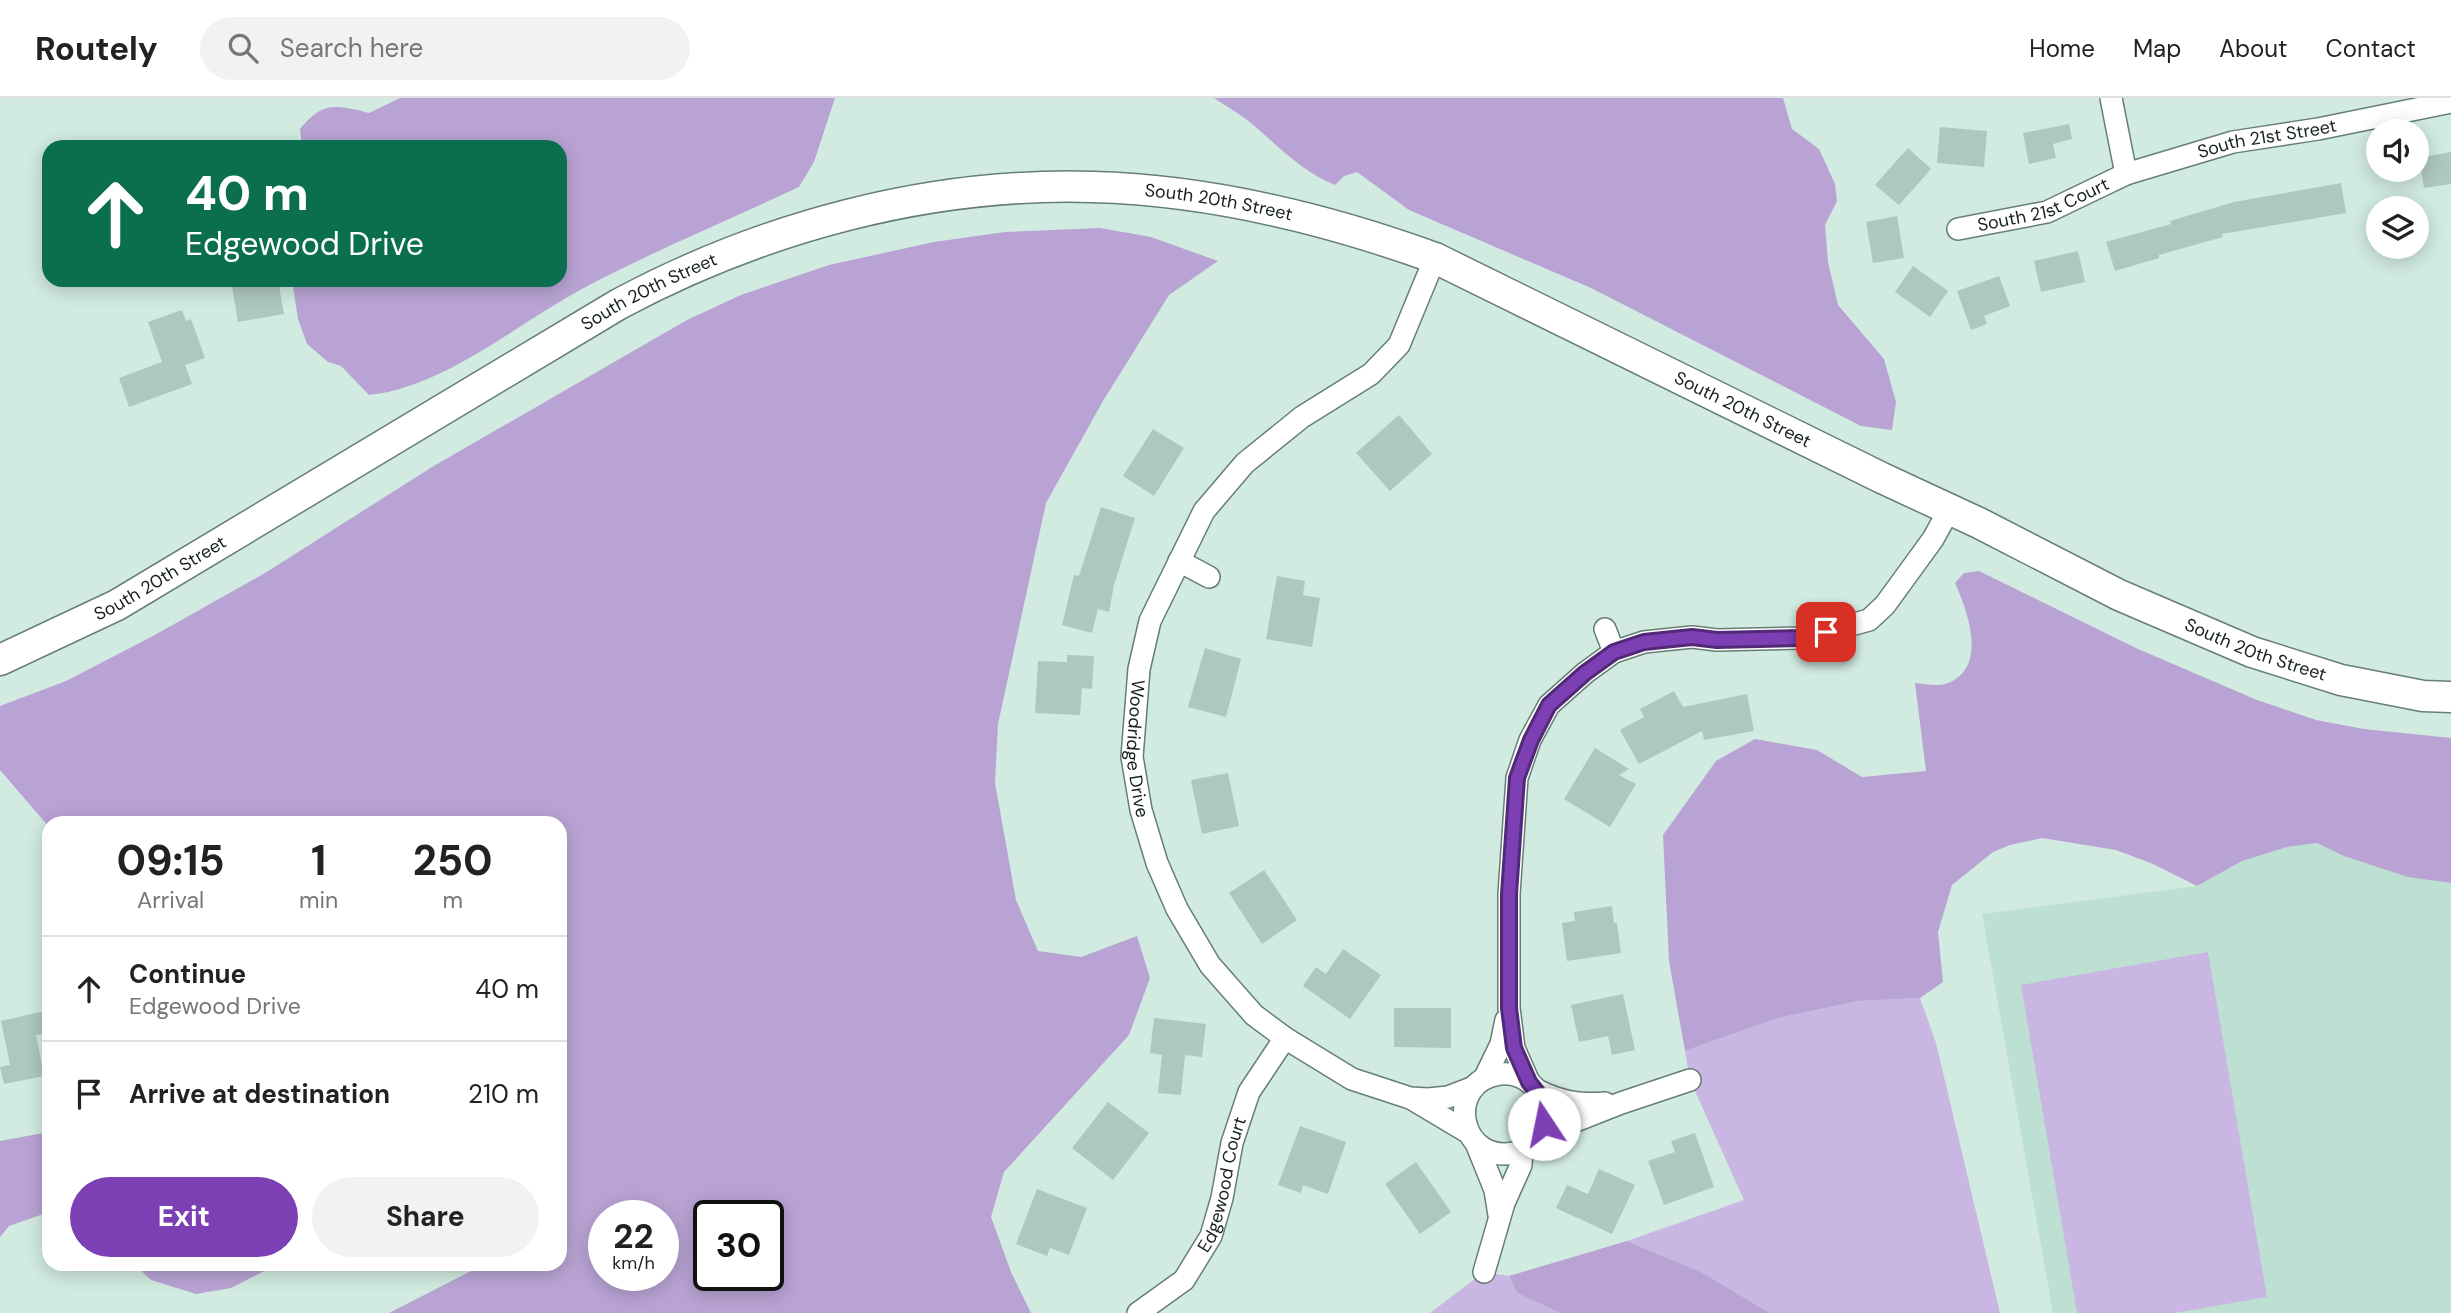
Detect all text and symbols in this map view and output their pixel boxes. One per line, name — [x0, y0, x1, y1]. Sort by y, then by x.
search box — [200, 17, 690, 80]
text: Routely — [35, 27, 158, 70]
icon: search — [224, 29, 262, 67]
text: Search here — [280, 31, 423, 65]
text: Home — [2029, 33, 2095, 64]
text: Map — [2133, 33, 2181, 64]
text: About — [2219, 33, 2288, 64]
text: Contact — [2326, 33, 2416, 64]
street label: South 21st Street — [2195, 114, 2339, 164]
map controls — [2366, 119, 2429, 259]
button: sound — [2366, 119, 2429, 182]
text: 40 m — [185, 161, 309, 225]
icon: ahead — [70, 168, 161, 259]
street label: South 21st Court — [1975, 172, 2113, 237]
street label: South 20th Street — [1144, 178, 1295, 227]
button: layers — [2366, 196, 2429, 259]
text: Edgewood Drive — [185, 223, 424, 265]
street label: South 20th Street — [577, 247, 720, 336]
street label: South 20th Street — [1670, 366, 1815, 453]
street label: South 20th Street — [90, 530, 231, 626]
pin — [1796, 602, 1856, 662]
icon: arrive — [1807, 613, 1845, 651]
street label: South 20th Street — [2181, 613, 2329, 687]
street label: Woodridge Drive — [1120, 679, 1155, 821]
text: 09:15 — [116, 833, 225, 888]
text: 1 — [311, 833, 326, 888]
text: 250 — [413, 833, 493, 888]
text: Arrival — [137, 885, 204, 915]
text: min — [299, 885, 338, 915]
text: m — [442, 885, 463, 915]
text: Continue — [129, 957, 246, 991]
icon: ahead — [70, 970, 108, 1008]
text: 40 m — [475, 972, 539, 1006]
text: Edgewood Drive — [129, 991, 301, 1021]
icon: arrive — [70, 1075, 108, 1113]
text: Arrive at destination — [129, 1077, 390, 1111]
text: 210 m — [468, 1077, 539, 1111]
position arrow — [1507, 1087, 1581, 1161]
street label: Edgewood Court — [1192, 1114, 1252, 1257]
button: Exit — [70, 1177, 298, 1257]
button: Share — [312, 1177, 539, 1257]
speed limit sign: 30 — [693, 1200, 784, 1291]
text: 22 — [613, 1213, 654, 1259]
text: km/h — [612, 1251, 655, 1275]

